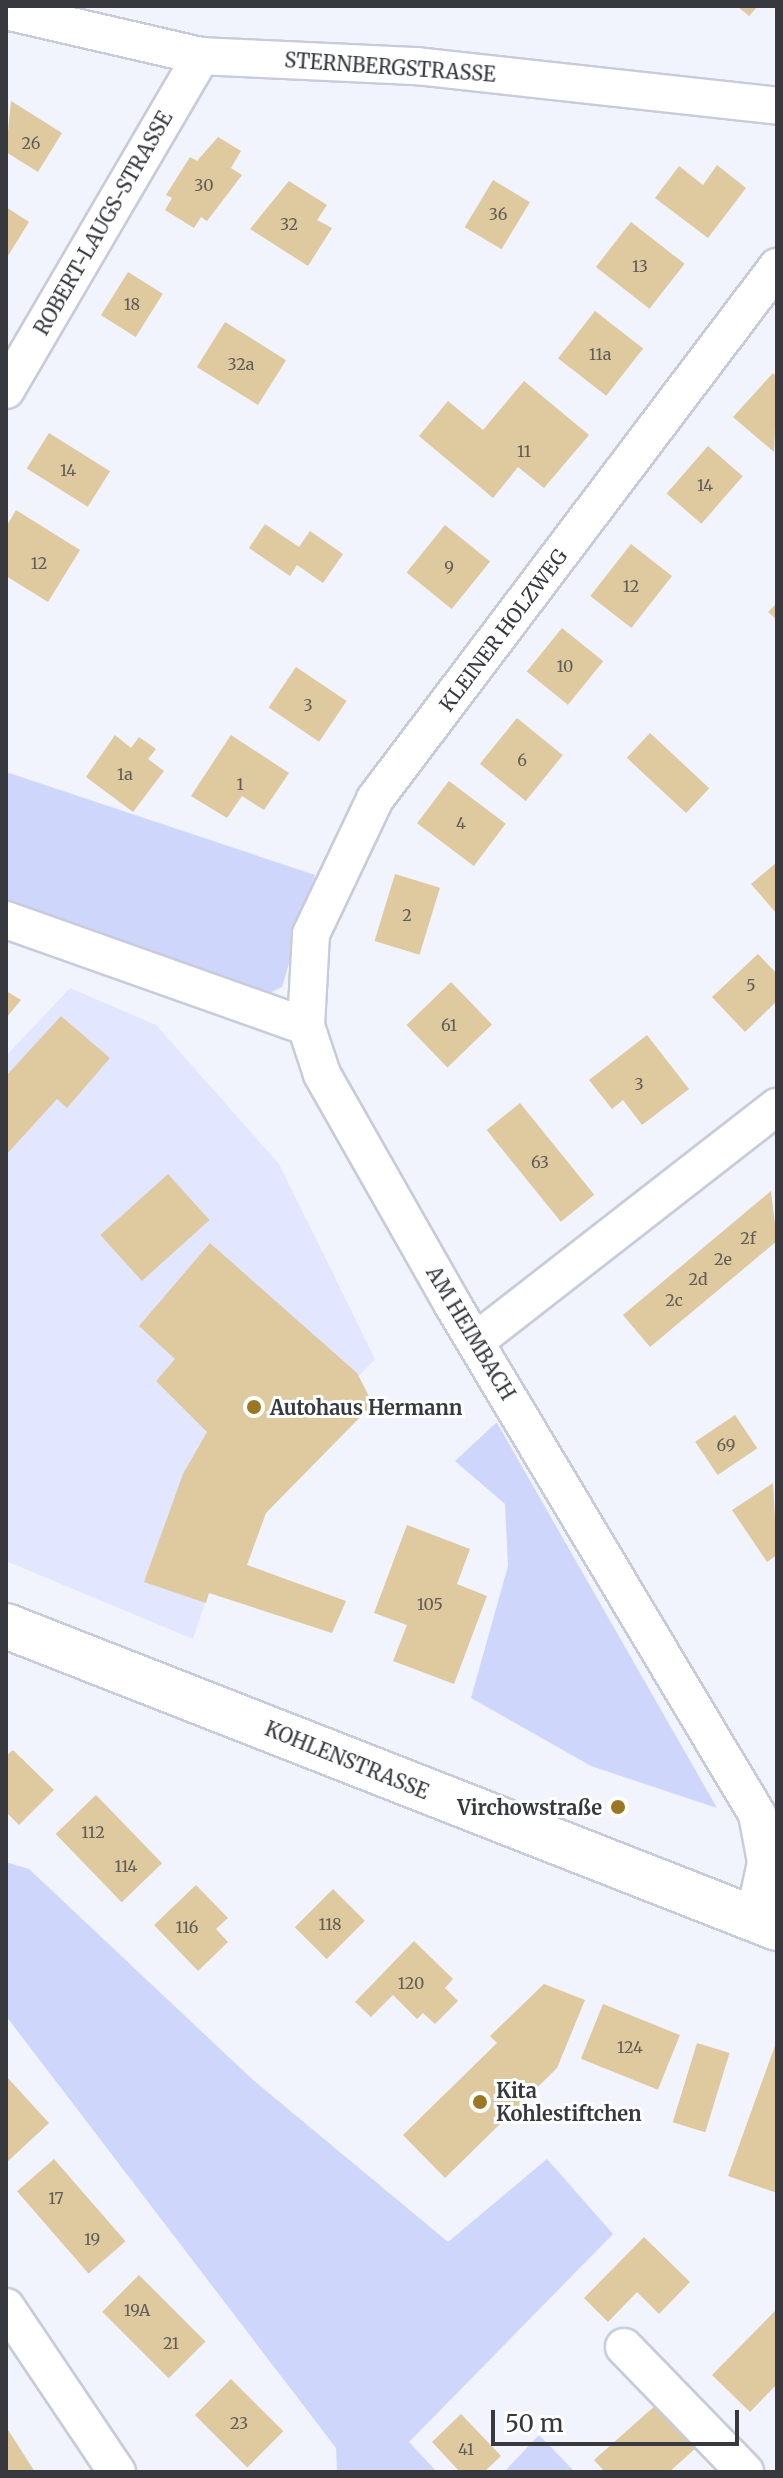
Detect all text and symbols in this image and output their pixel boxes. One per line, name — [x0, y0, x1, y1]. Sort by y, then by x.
street label: STERNBERGSTRASSE — [284, 48, 496, 86]
street label: ROBERT-LAUGS-STRASSE — [29, 107, 177, 339]
house number: 26 — [22, 133, 40, 153]
house number: 30 — [194, 175, 214, 195]
house number: 36 — [489, 204, 507, 224]
house number: 32 — [280, 214, 298, 234]
house number: 13 — [632, 256, 648, 276]
house number: 18 — [124, 294, 140, 314]
house number: 11a — [589, 344, 611, 364]
house number: 32a — [228, 354, 254, 374]
house number: 11 — [517, 441, 531, 461]
house number: 14 — [60, 460, 76, 480]
house number: 14 — [697, 475, 713, 495]
street label: KLEINER HOLZWEG — [434, 544, 572, 716]
house number: 12 — [31, 553, 47, 573]
house number: 9 — [444, 557, 454, 577]
house number: 12 — [623, 576, 639, 596]
house number: 10 — [557, 656, 573, 676]
house number: 3 — [303, 695, 313, 715]
house number: 6 — [517, 750, 527, 770]
house number: 1a — [117, 764, 133, 784]
house number: 1 — [236, 774, 244, 794]
house number: 4 — [456, 813, 466, 833]
house number: 2 — [402, 905, 412, 925]
house number: 5 — [746, 975, 756, 995]
house number: 61 — [441, 1015, 457, 1035]
house number: 3 — [634, 1074, 644, 1094]
house number: 63 — [531, 1152, 549, 1172]
house number: 2f — [740, 1228, 756, 1248]
house number: 2e — [714, 1249, 732, 1269]
street label: AM HEIMBACH — [422, 1262, 520, 1404]
house number: 2d — [688, 1269, 708, 1289]
house number: 2c — [665, 1290, 683, 1310]
place label: Autohaus Hermann — [270, 1395, 462, 1419]
marker: Autohaus Hermann — [245, 1398, 263, 1416]
house number: 69 — [717, 1435, 735, 1455]
house number: 105 — [417, 1594, 443, 1614]
street label: KOHLENSTRASSE — [262, 1716, 432, 1804]
place label: Virchowstraße — [457, 1795, 602, 1819]
marker: Virchowstraße — [609, 1798, 627, 1816]
house number: 112 — [81, 1822, 105, 1842]
house number: 114 — [115, 1856, 137, 1876]
house number: 118 — [318, 1914, 342, 1934]
house number: 116 — [175, 1917, 199, 1937]
house number: 120 — [398, 1973, 424, 1993]
house number: 124 — [617, 2037, 643, 2057]
place label: Kita Kohlestiftchen — [496, 2078, 642, 2125]
marker: Kita Kohlestiftchen — [471, 2093, 489, 2111]
house number: 17 — [48, 2188, 64, 2208]
house number: 19 — [84, 2229, 100, 2249]
house number: 19A — [124, 2300, 150, 2320]
house number: 21 — [163, 2333, 179, 2353]
scale bar — [495, 2394, 743, 2444]
text: 50 m — [505, 2408, 564, 2439]
house number: 23 — [230, 2413, 248, 2433]
house number: 41 — [458, 2439, 474, 2459]

